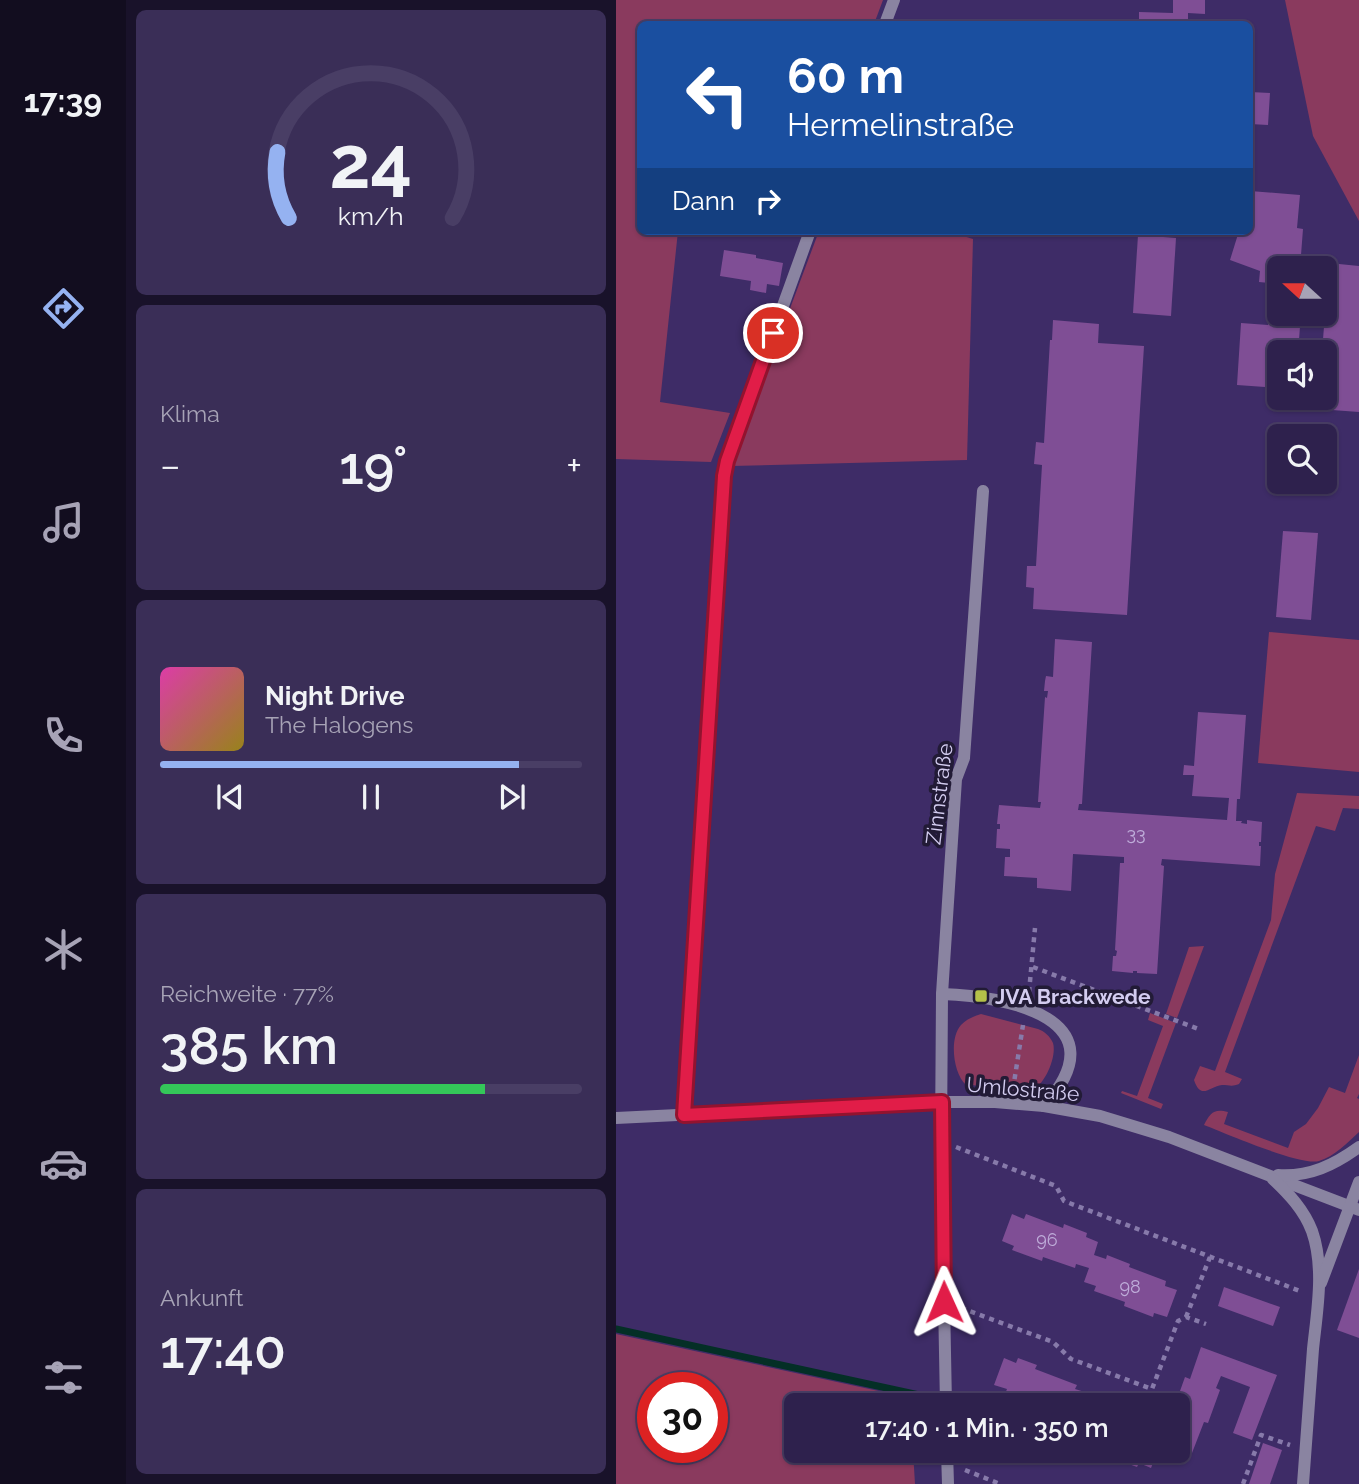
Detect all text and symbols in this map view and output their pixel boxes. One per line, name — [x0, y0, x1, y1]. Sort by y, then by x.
text: 60 m — [787, 47, 904, 104]
icon: left — [672, 49, 763, 140]
text: 17:39 — [24, 82, 102, 119]
text: Hermelinstraße — [787, 106, 1014, 143]
text: 24 — [330, 121, 412, 206]
icon: right — [749, 182, 787, 220]
text: Dann — [672, 186, 735, 216]
text: km/h — [338, 201, 404, 231]
north arrow — [1267, 256, 1337, 326]
map controls — [1267, 256, 1337, 494]
icon: directions — [39, 284, 88, 333]
pin — [743, 303, 803, 363]
icon: arrive — [754, 314, 792, 352]
button: sound — [1267, 340, 1337, 410]
text: Klima — [160, 400, 220, 427]
button: search — [1267, 424, 1337, 494]
text: 19° — [339, 435, 407, 496]
text: − — [160, 443, 180, 488]
text: + — [566, 443, 582, 488]
icon: music — [39, 498, 88, 547]
text: Night Drive — [265, 681, 404, 711]
icon: phone — [39, 711, 88, 760]
text: The Halogens — [265, 711, 413, 738]
street label: Zinnstraße — [920, 742, 958, 846]
icon: previous — [211, 778, 249, 816]
icon: pause — [352, 778, 390, 816]
icon: next — [493, 778, 531, 816]
house number: 33 — [1126, 823, 1146, 844]
icon: climate — [39, 925, 88, 974]
text: Reichweite · 77% — [160, 980, 334, 1007]
place label: JVA Brackwede — [995, 984, 1151, 1009]
marker: JVA Brackwede — [973, 988, 989, 1004]
text: 385 km — [160, 1015, 338, 1076]
street label: Umlostraße — [966, 1072, 1080, 1106]
icon: car — [39, 1139, 88, 1188]
house number: 96 — [1036, 1229, 1058, 1250]
position arrow — [907, 1265, 981, 1339]
house number: 98 — [1119, 1276, 1141, 1297]
text: Ankunft — [160, 1284, 243, 1311]
text: 17:40 — [160, 1319, 286, 1380]
icon: filters — [39, 1353, 88, 1402]
speed limit sign: 30 — [637, 1372, 728, 1463]
text: 17:40 · 1 Min. · 350 m — [865, 1413, 1109, 1443]

